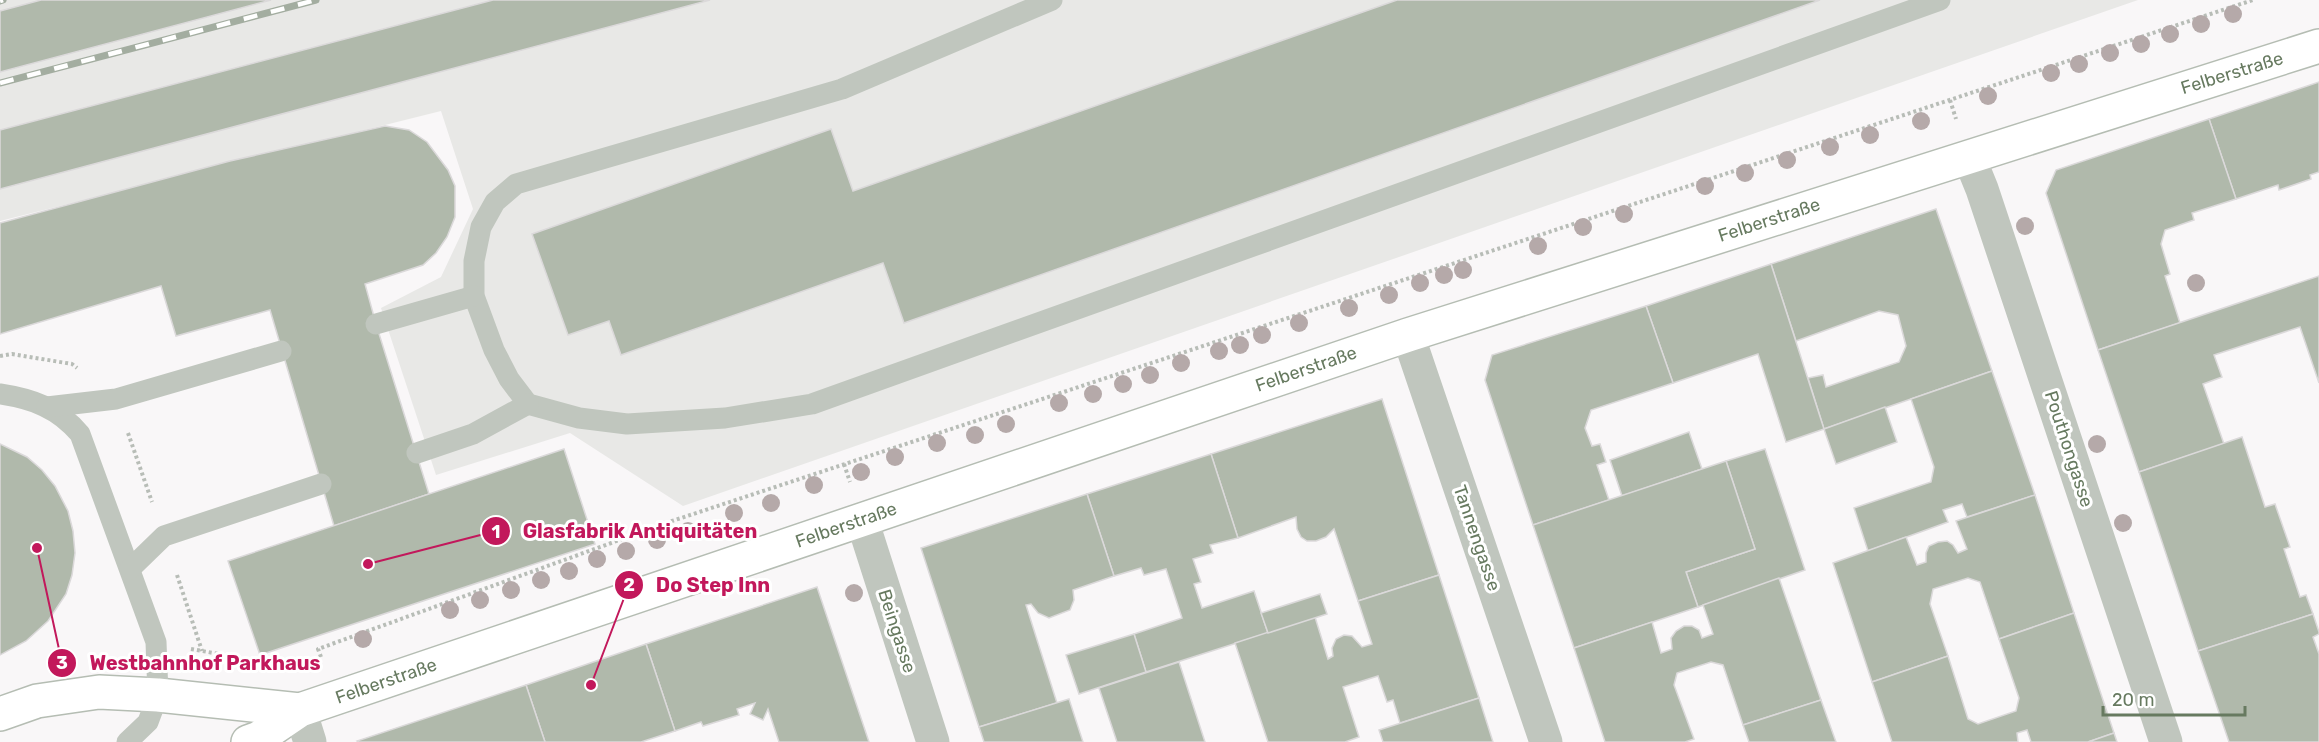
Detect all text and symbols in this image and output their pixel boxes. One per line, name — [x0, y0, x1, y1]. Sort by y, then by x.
street label: Felberstraße — [2178, 47, 2286, 99]
street label: Felberstraße — [1715, 193, 1823, 247]
street label: Felberstraße — [1252, 341, 1360, 397]
street label: Pouthongasse — [2040, 388, 2098, 510]
street label: Tannengasse — [1449, 482, 1505, 594]
street label: Felberstraße — [792, 497, 900, 553]
callout: Glasfabrik Antiquitäten — [481, 512, 770, 550]
text: Glasfabrik Antiquitäten — [523, 519, 757, 543]
text: 1 — [492, 521, 500, 543]
callout: Do Step Inn — [614, 566, 782, 604]
text: Do Step Inn — [656, 573, 770, 597]
text: 2 — [623, 574, 635, 596]
street label: Beingasse — [873, 586, 921, 676]
callout: Westbahnhof Parkhaus — [47, 644, 332, 682]
text: Westbahnhof Parkhaus — [89, 651, 321, 675]
text: 3 — [56, 652, 68, 674]
street label: Felberstraße — [332, 653, 440, 709]
scale bar — [2103, 679, 2246, 717]
text: 20 m — [2112, 689, 2154, 711]

